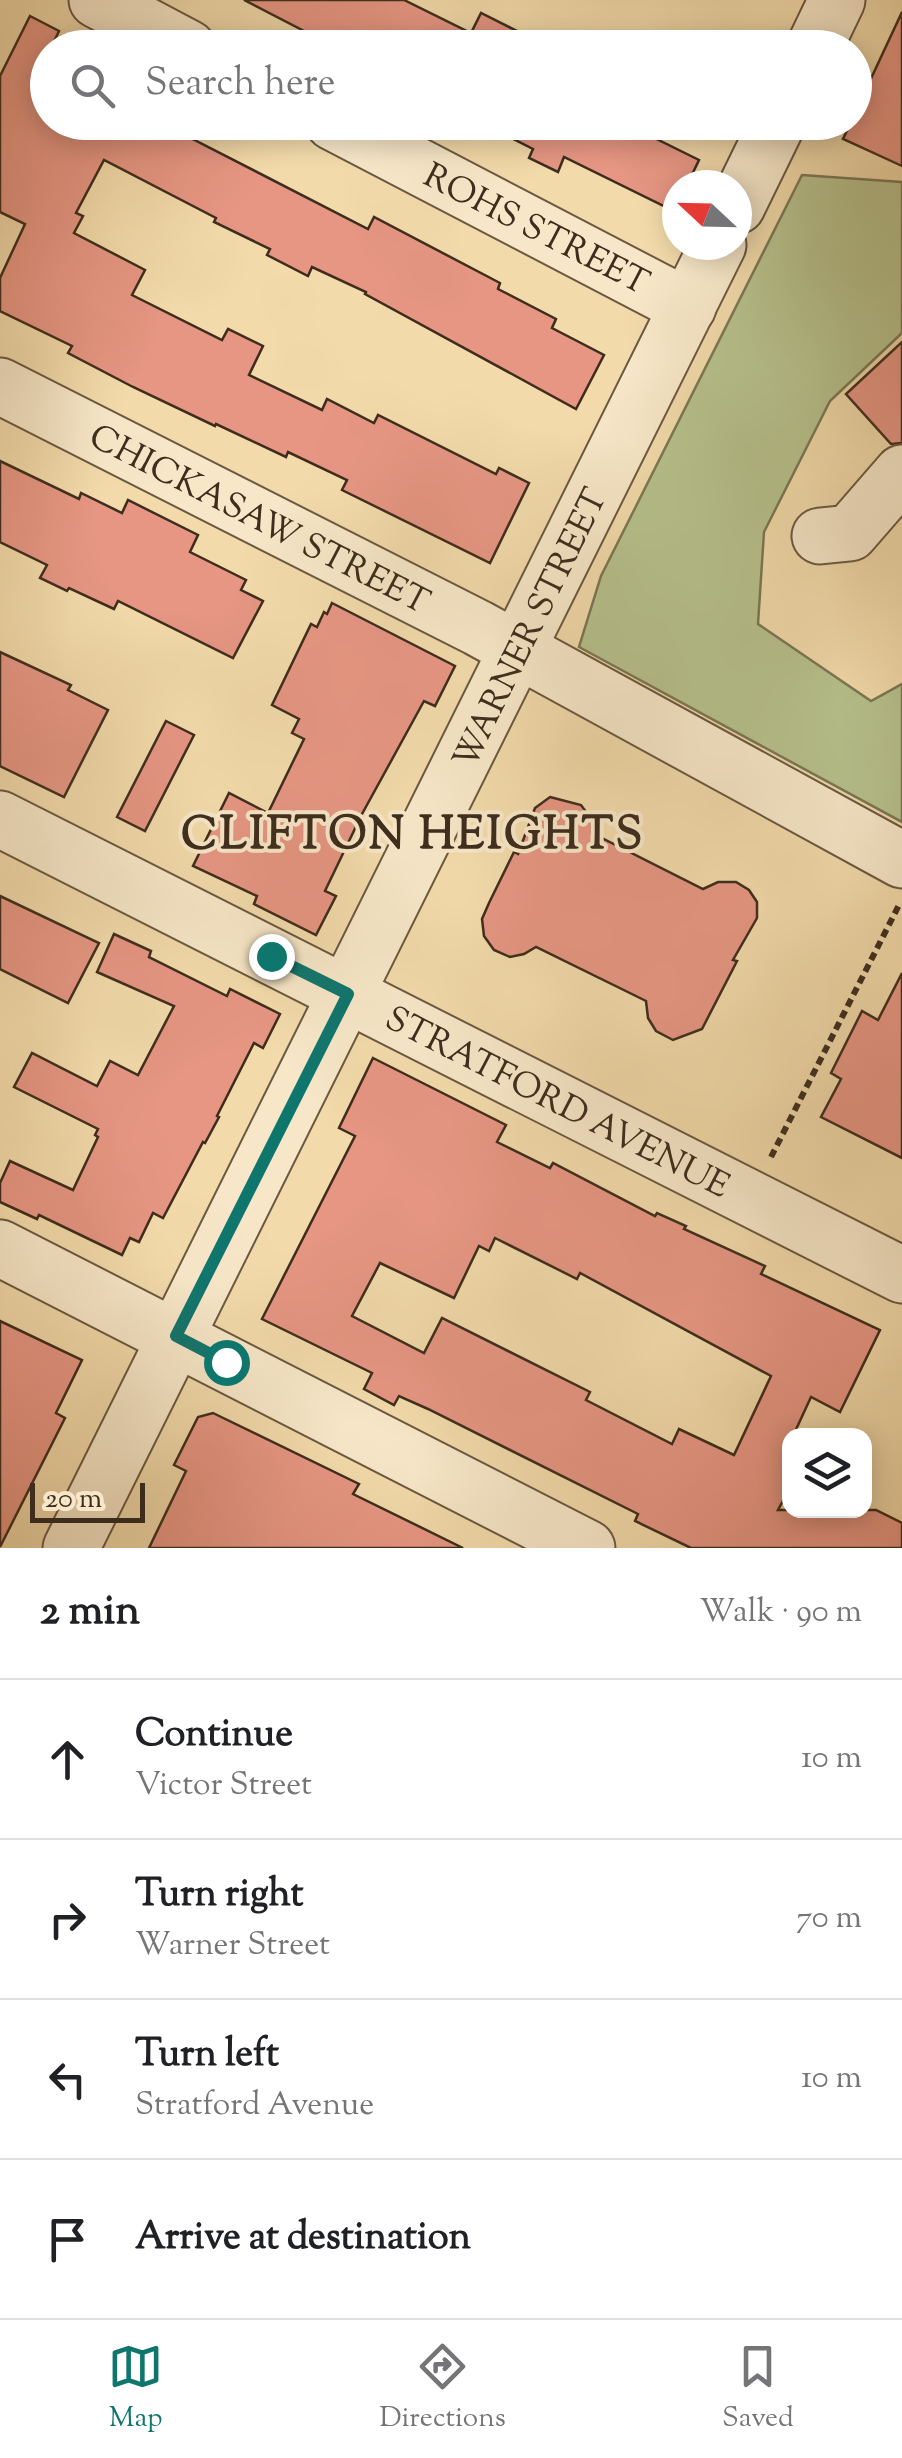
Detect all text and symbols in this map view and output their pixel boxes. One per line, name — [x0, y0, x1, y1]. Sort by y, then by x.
search box — [30, 30, 872, 140]
icon: search — [65, 58, 120, 113]
text: Search here — [145, 58, 336, 112]
street label: ROHS STREET — [414, 152, 657, 310]
north arrow — [662, 170, 752, 260]
street label: CHICKASAW STREET — [79, 413, 438, 629]
street label: WARNER STREET — [442, 481, 622, 779]
district label: CLIFTON HEIGHTS — [181, 805, 645, 870]
route end — [249, 934, 295, 980]
street label: STRATFORD AVENUE — [375, 995, 738, 1213]
route start — [204, 1340, 250, 1386]
map controls — [782, 1428, 872, 1518]
button: layers — [782, 1428, 872, 1518]
scale bar — [30, 1478, 145, 1522]
text: 20 m — [45, 1480, 102, 1520]
text: 2 min — [40, 1583, 140, 1643]
text: Walk · 90 m — [699, 1590, 862, 1636]
text: Continue — [135, 1709, 293, 1763]
icon: ahead — [40, 1732, 95, 1787]
text: 10 m — [801, 1736, 862, 1782]
text: Victor Street — [135, 1763, 312, 1809]
text: Turn right — [135, 1869, 303, 1923]
icon: right — [40, 1892, 95, 1947]
text: 70 m — [796, 1896, 862, 1942]
text: Warner Street — [135, 1923, 330, 1969]
text: Turn left — [135, 2029, 279, 2083]
icon: left — [40, 2052, 95, 2107]
text: 10 m — [801, 2056, 862, 2102]
text: Stratford Avenue — [135, 2083, 374, 2129]
icon: arrive — [40, 2212, 95, 2267]
text: Arrive at destination — [135, 2212, 471, 2266]
tab: Map — [108, 2339, 163, 2439]
tab: Directions — [379, 2339, 506, 2439]
tab: Saved — [722, 2339, 794, 2439]

